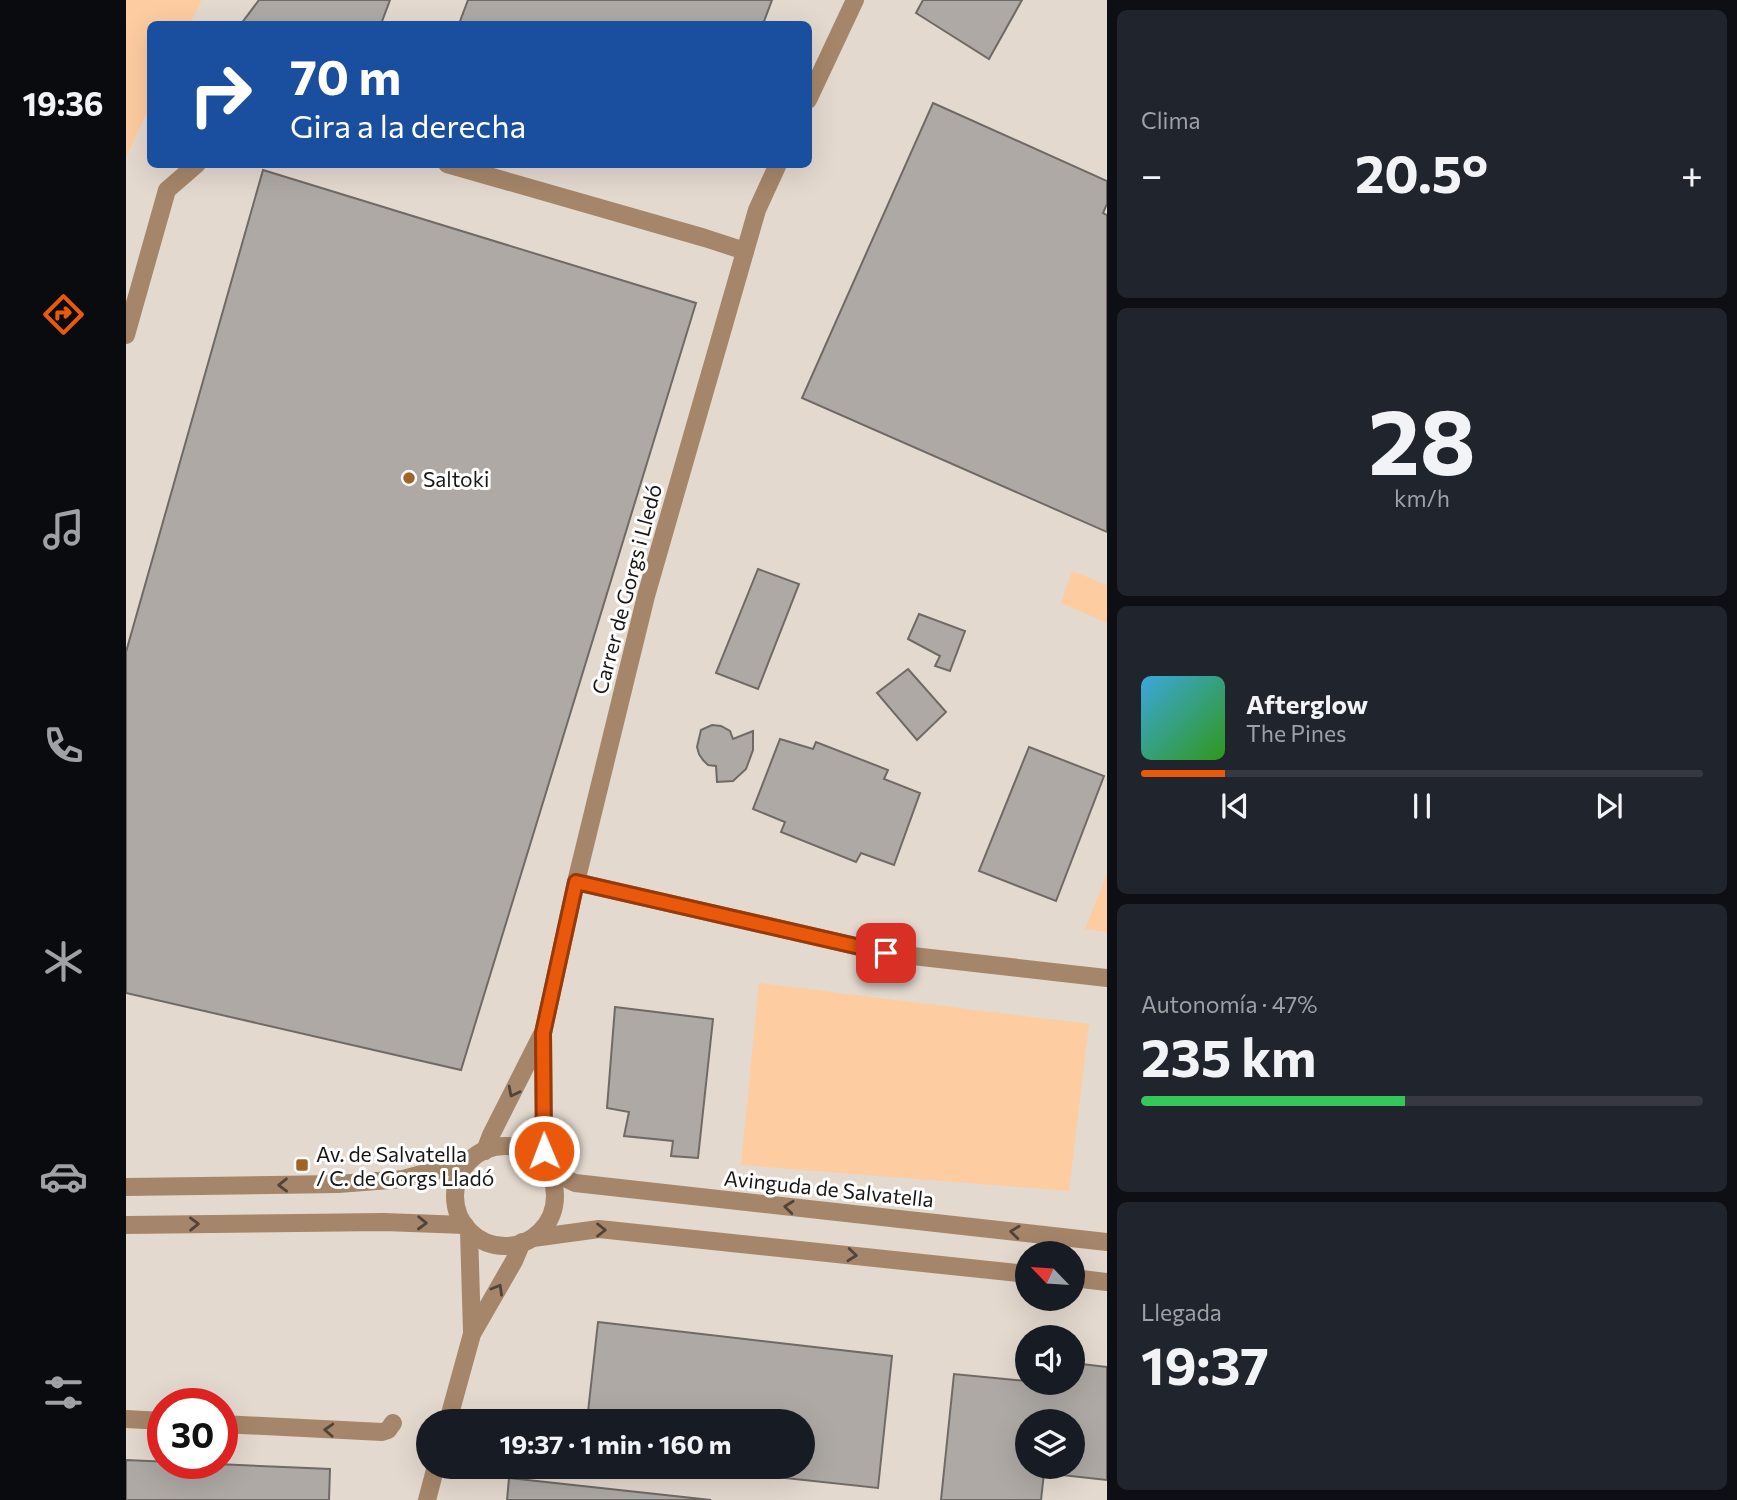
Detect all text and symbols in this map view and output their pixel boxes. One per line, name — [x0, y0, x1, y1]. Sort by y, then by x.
text: 70 m — [290, 45, 401, 105]
icon: right — [175, 49, 266, 140]
text: 19:36 — [22, 83, 104, 123]
text: Gira a la derecha — [290, 105, 526, 145]
text: Clima — [1141, 106, 1201, 134]
text: 20.5° — [1355, 140, 1488, 204]
text: − — [1141, 150, 1163, 197]
text: + — [1681, 150, 1703, 197]
icon: directions — [39, 290, 88, 339]
text: 28 — [1368, 382, 1476, 494]
place label: Saltoki — [423, 466, 489, 491]
marker: Saltoki — [401, 470, 417, 486]
street label: Carrer de Gorgs i Lledó — [586, 481, 666, 697]
text: km/h — [1394, 484, 1450, 512]
icon: music — [39, 505, 88, 554]
text: Afterglow — [1246, 688, 1368, 719]
text: The Pines — [1246, 719, 1347, 747]
icon: phone — [39, 721, 88, 770]
icon: previous — [1216, 787, 1254, 825]
icon: pause — [1403, 787, 1441, 825]
icon: next — [1590, 787, 1628, 825]
pin — [856, 923, 916, 983]
icon: arrive — [867, 934, 905, 972]
icon: climate — [39, 937, 88, 986]
text: Autonomía · 47% — [1141, 990, 1317, 1018]
text: 235 km — [1141, 1024, 1316, 1088]
one-way arrow — [508, 1085, 522, 1097]
position arrow — [507, 1114, 581, 1188]
place label: Av. de Salvatella / C. de Gorgs Lladó — [316, 1141, 494, 1190]
icon: car — [39, 1152, 88, 1201]
marker: Av. de Salvatella / C. de Gorgs Lladó — [294, 1157, 310, 1173]
street label: Avinguda de Salvatella — [723, 1165, 935, 1211]
one-way arrow — [277, 1177, 288, 1193]
one-way arrow — [783, 1199, 795, 1214]
one-way arrow — [189, 1216, 200, 1232]
one-way arrow — [416, 1216, 427, 1231]
one-way arrow — [596, 1222, 607, 1238]
one-way arrow — [1009, 1225, 1020, 1240]
north arrow — [1015, 1241, 1085, 1311]
map controls — [1015, 1241, 1085, 1479]
one-way arrow — [846, 1248, 857, 1263]
one-way arrow — [490, 1283, 503, 1296]
text: Llegada — [1141, 1298, 1222, 1326]
button: sound — [1015, 1325, 1085, 1395]
text: 19:37 — [1141, 1332, 1269, 1396]
icon: filters — [39, 1368, 88, 1417]
speed limit sign: 30 — [147, 1388, 238, 1479]
button: layers — [1015, 1409, 1085, 1479]
one-way arrow — [323, 1422, 334, 1437]
text: 19:37 · 1 min · 160 m — [500, 1428, 731, 1459]

